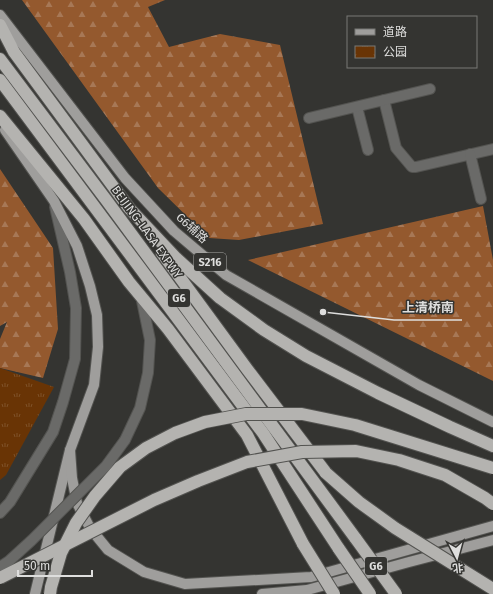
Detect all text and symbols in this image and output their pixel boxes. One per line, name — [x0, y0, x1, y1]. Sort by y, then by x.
legend — [347, 16, 477, 68]
text: 道路 — [383, 25, 407, 39]
text: 公园 — [383, 45, 407, 59]
street label: BEIJING-LASA EXPWY — [109, 183, 185, 281]
street label: G6辅路 — [173, 210, 211, 246]
road number: S216 — [194, 253, 226, 271]
road number: G6 — [168, 289, 190, 307]
callout: 上清桥南 — [394, 295, 462, 320]
text: 上清桥南 — [402, 300, 454, 315]
north arrow — [437, 538, 477, 578]
scale bar — [18, 552, 92, 578]
road number: G6 — [365, 557, 387, 575]
text: 50 m — [24, 559, 50, 573]
text: 北 — [452, 560, 464, 574]

